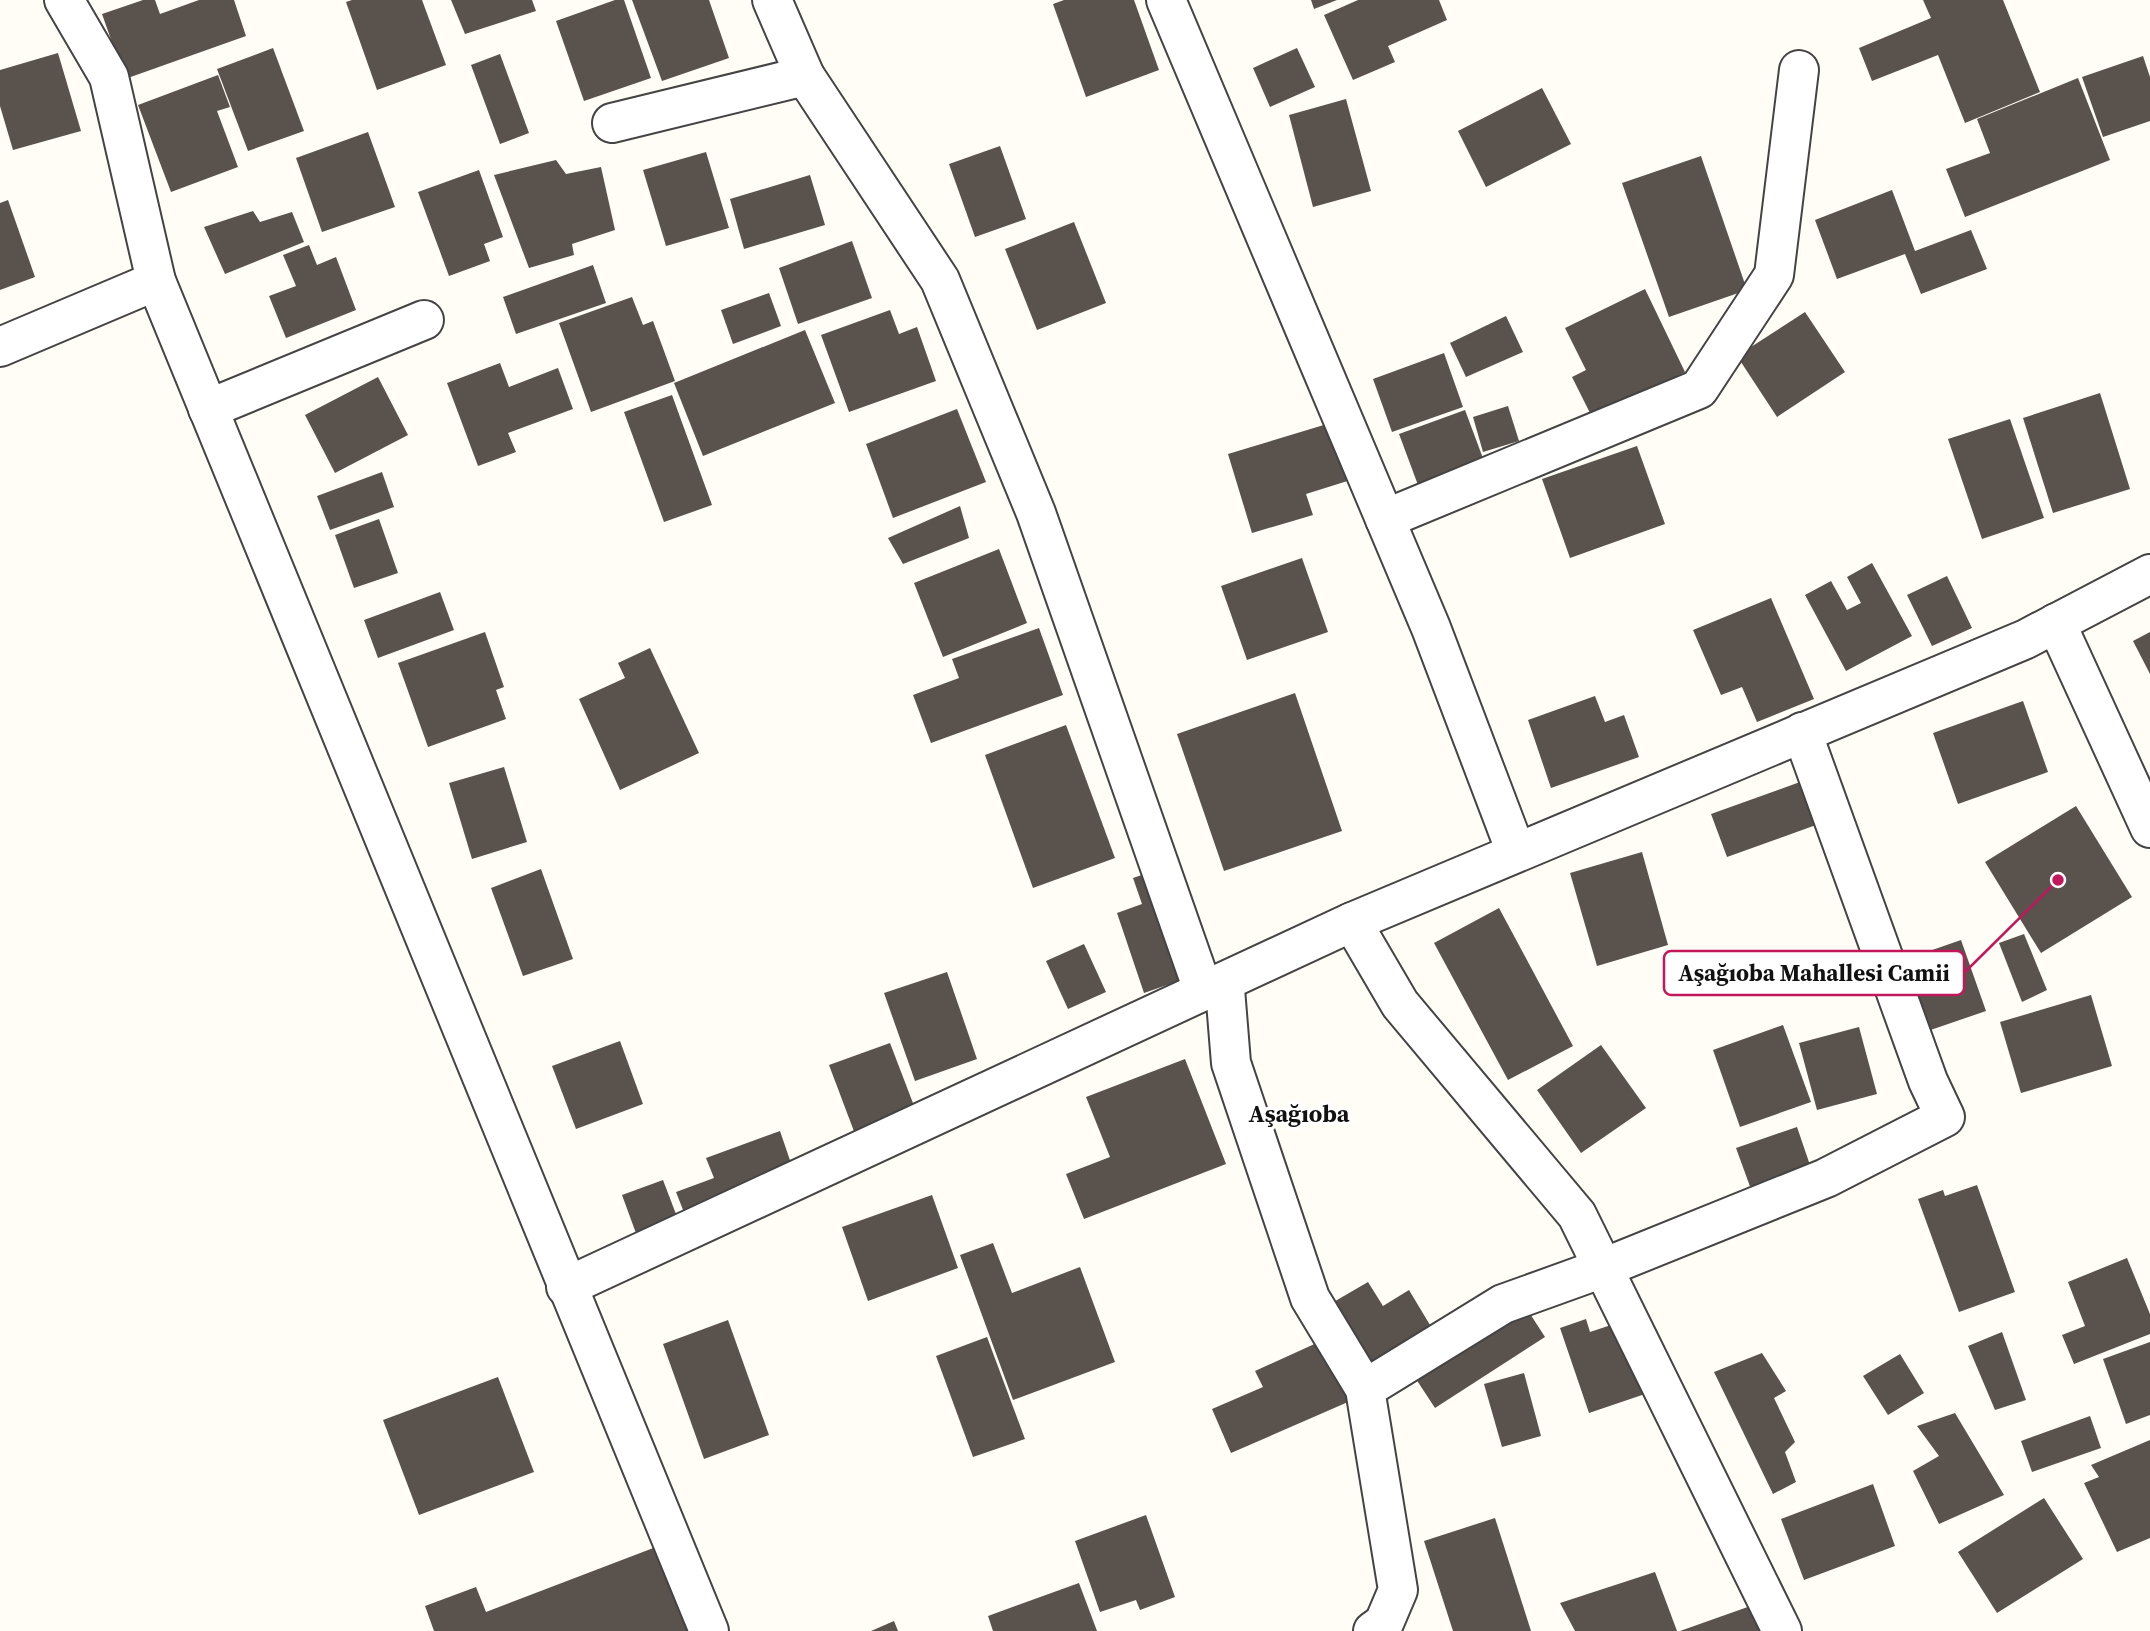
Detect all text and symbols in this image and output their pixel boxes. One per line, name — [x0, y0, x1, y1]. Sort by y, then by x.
callout: Aşağıoba Mahallesi Camii — [1664, 951, 1964, 995]
text: Aşağıoba Mahallesi Camii — [1678, 957, 1950, 989]
district label: Aşağıoba — [1249, 1097, 1350, 1130]

